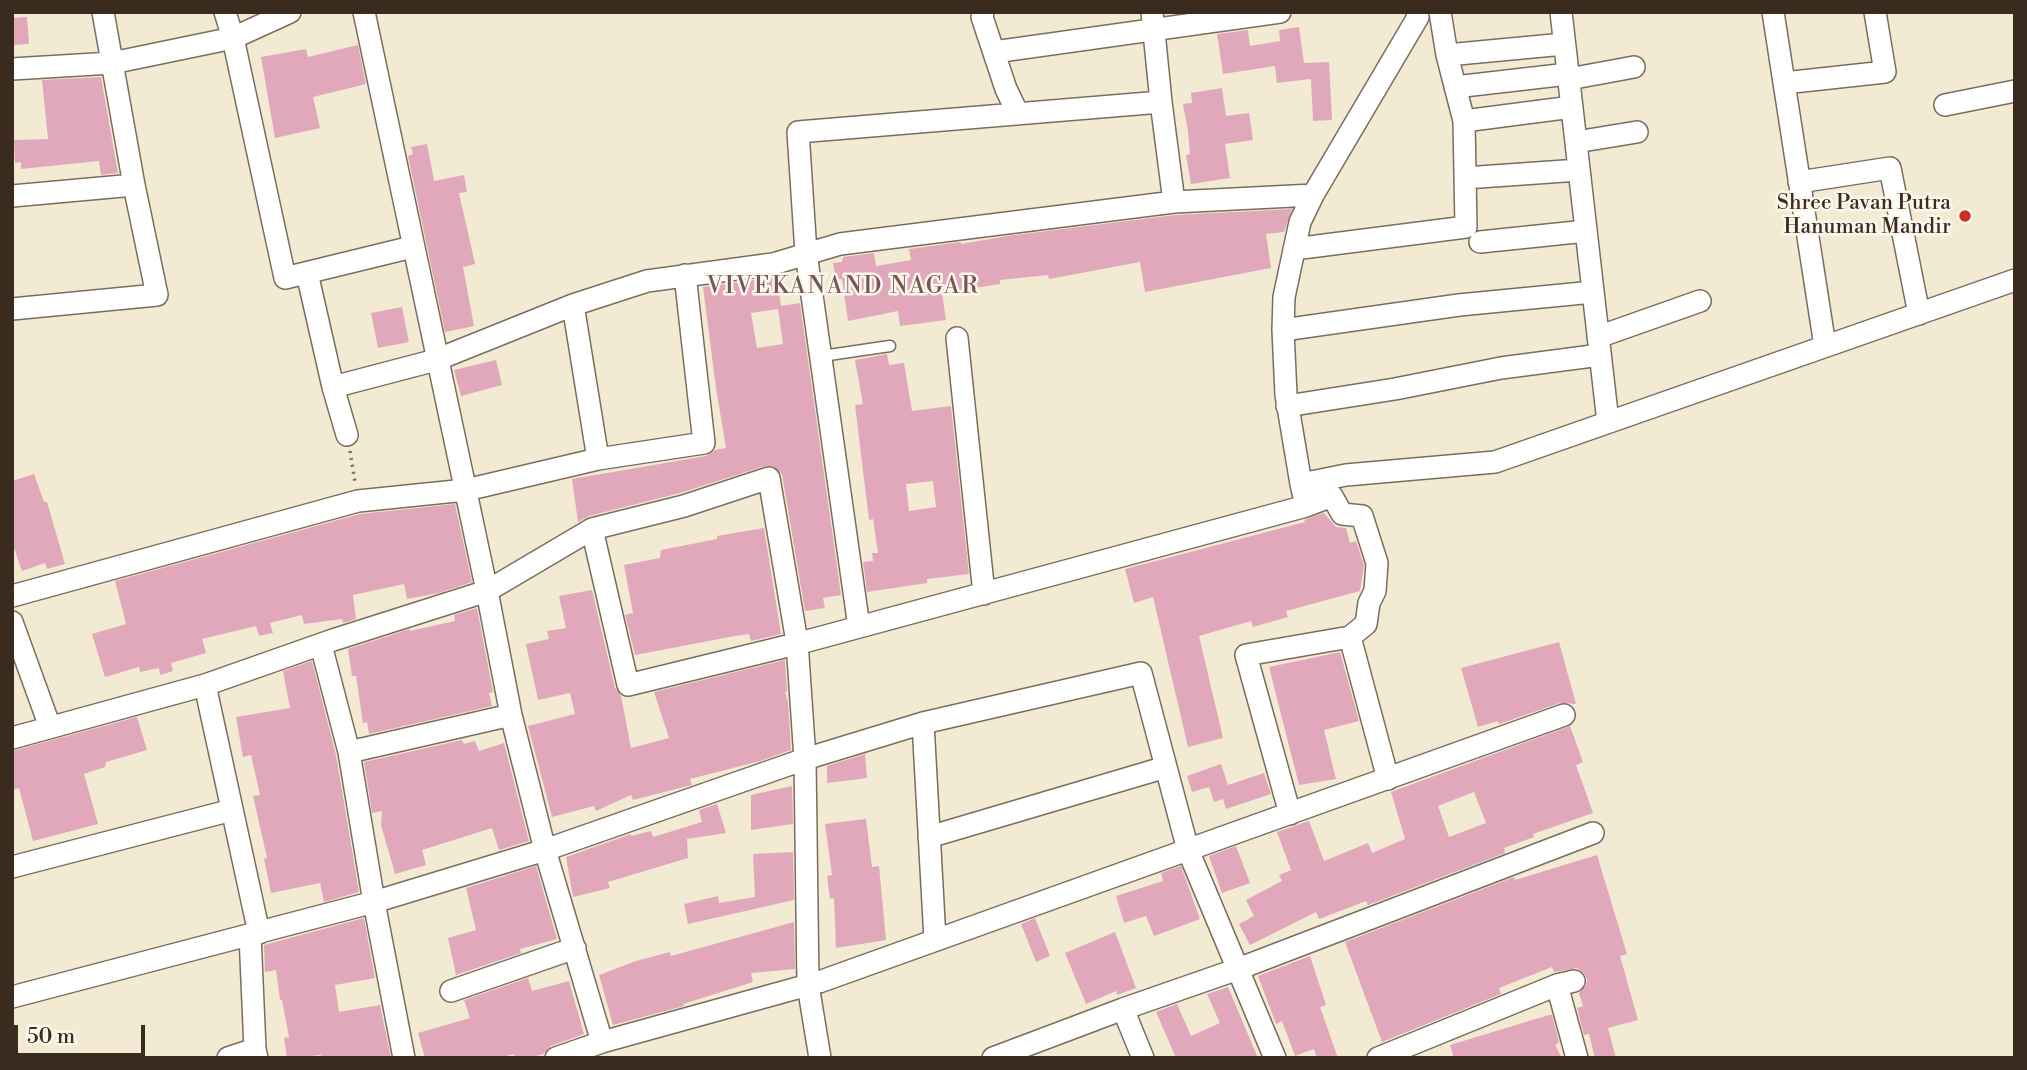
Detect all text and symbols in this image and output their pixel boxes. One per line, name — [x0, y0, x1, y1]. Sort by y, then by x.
place label: Shree Pavan Putra Hanuman Mandir — [1777, 191, 1951, 241]
marker: Shree Pavan Putra Hanuman Mandir — [1957, 208, 1973, 224]
district label: VIVEKANAND NAGAR — [709, 273, 977, 301]
scale bar — [18, 1010, 149, 1054]
text: 50 m — [27, 1024, 75, 1050]

